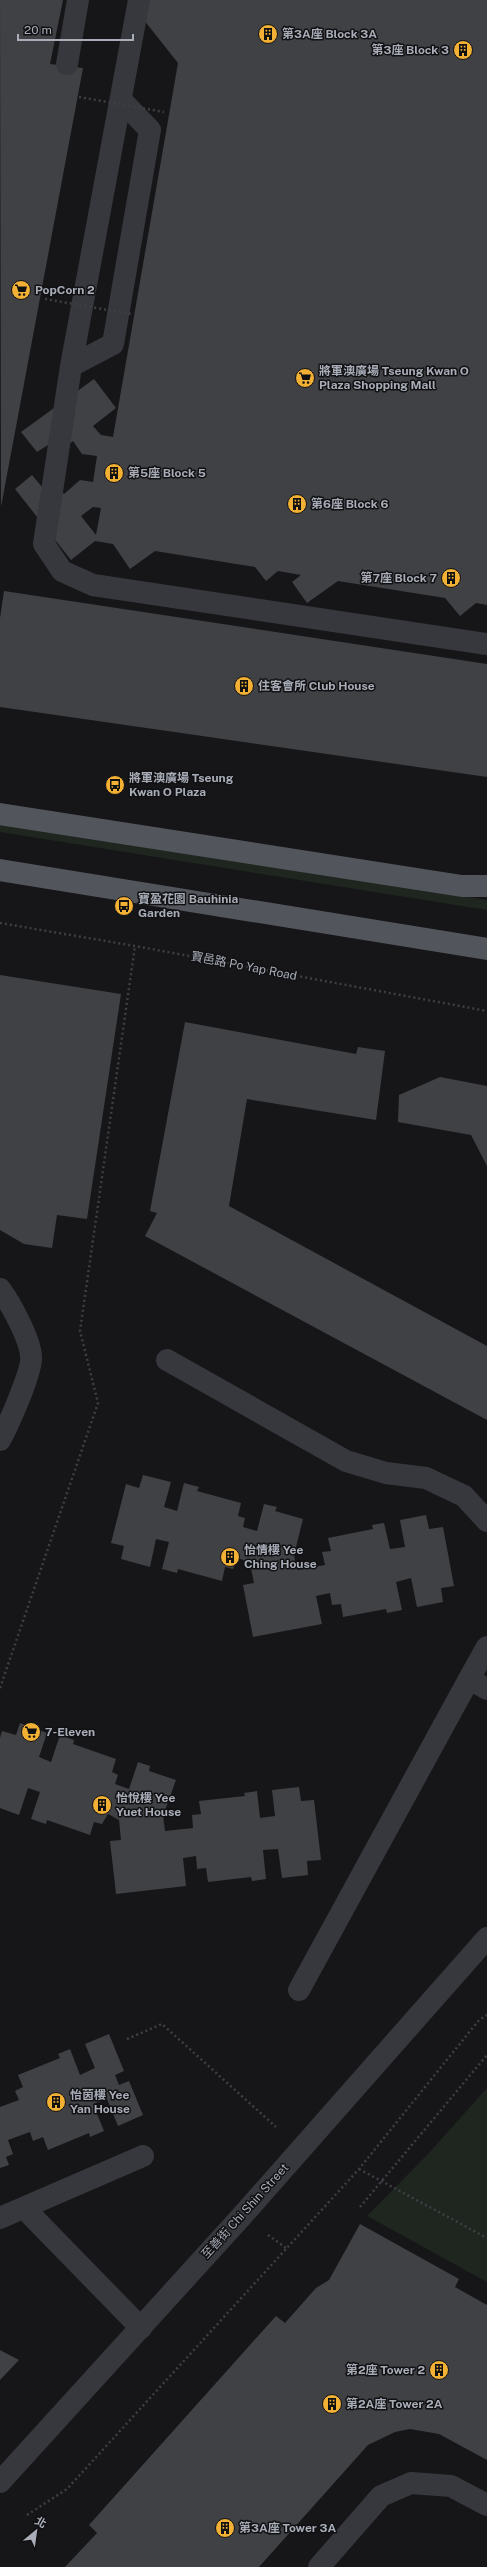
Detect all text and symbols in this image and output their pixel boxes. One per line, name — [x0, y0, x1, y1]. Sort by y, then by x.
scale bar — [18, 16, 133, 42]
text: 20 m — [24, 23, 52, 37]
building icon: 第3A座 Block 3A — [257, 23, 279, 45]
place label: 第3A座 Block 3A — [282, 27, 377, 41]
building icon: 第3座 Block 3 — [452, 39, 474, 61]
place label: 第3座 Block 3 — [371, 43, 449, 57]
supermarket icon: PopCorn 2 — [10, 279, 32, 301]
place label: PopCorn 2 — [35, 283, 95, 297]
place label: 將軍澳廣場 Tseung Kwan O Plaza Shopping Mall — [319, 364, 469, 392]
supermarket icon: 將軍澳廣場 Tseung Kwan O Plaza Shopping Mall — [294, 367, 316, 389]
building icon: 第5座 Block 5 — [103, 462, 125, 484]
place label: 第5座 Block 5 — [128, 466, 206, 480]
building icon: 第6座 Block 6 — [286, 493, 308, 515]
place label: 第6座 Block 6 — [311, 497, 389, 511]
building icon: 第7座 Block 7 — [440, 567, 462, 589]
place label: 第7座 Block 7 — [360, 571, 437, 585]
building icon: 住客會所 Club House — [233, 675, 255, 697]
place label: 住客會所 Club House — [258, 679, 375, 693]
place label: 將軍澳廣場 Tseung Kwan O Plaza — [129, 771, 234, 799]
bus stop icon: 將軍澳廣場 Tseung Kwan O Plaza — [104, 774, 126, 796]
place label: 寶盈花園 Bauhinia Garden — [138, 892, 239, 920]
bus stop icon: 寶盈花園 Bauhinia Garden — [113, 895, 135, 917]
street label: 寶邑路 Po Yap Road — [190, 949, 298, 983]
place label: 怡情樓 Yee Ching House — [244, 1543, 317, 1571]
building icon: 怡情樓 Yee Ching House — [219, 1546, 241, 1568]
supermarket icon: 7-Eleven — [20, 1721, 42, 1743]
place label: 7-Eleven — [45, 1725, 95, 1739]
place label: 怡悅樓 Yee Yuet House — [116, 1791, 181, 1819]
building icon: 怡悅樓 Yee Yuet House — [91, 1794, 113, 1816]
place label: 怡茵樓 Yee Yan House — [70, 2088, 130, 2116]
building icon: 怡茵樓 Yee Yan House — [45, 2091, 67, 2113]
street label: 至善街 Chi Shin Street — [199, 2160, 292, 2261]
building icon: 第2座 Tower 2 — [428, 2359, 450, 2381]
place label: 第2座 Tower 2 — [346, 2363, 425, 2377]
building icon: 第2A座 Tower 2A — [321, 2393, 343, 2415]
place label: 第2A座 Tower 2A — [346, 2397, 443, 2411]
north arrow — [16, 2511, 56, 2551]
text: 北 — [33, 2514, 49, 2530]
building icon: 第3A座 Tower 3A — [214, 2517, 236, 2539]
place label: 第3A座 Tower 3A — [239, 2521, 336, 2535]

